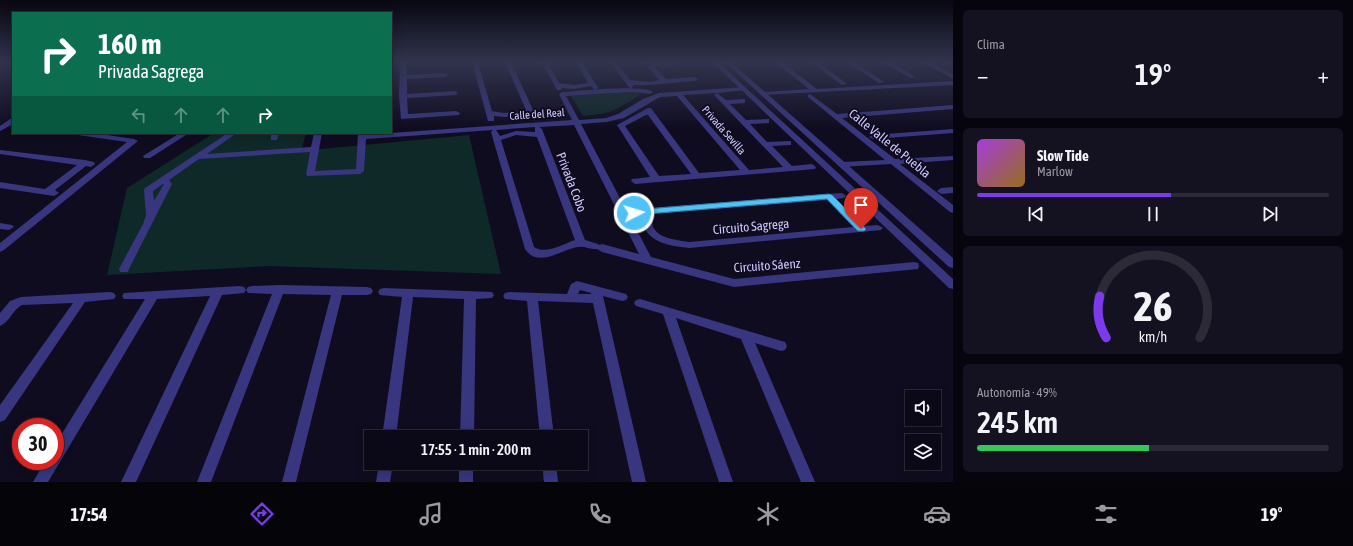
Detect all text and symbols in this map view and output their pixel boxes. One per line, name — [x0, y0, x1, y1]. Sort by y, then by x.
icon: right — [32, 28, 84, 80]
text: 160 m — [98, 28, 161, 60]
text: Clima — [977, 37, 1005, 52]
text: 19° — [1135, 57, 1171, 91]
text: Privada Sagrega — [98, 61, 204, 82]
text: − — [977, 62, 988, 88]
text: + — [1318, 62, 1329, 88]
street label: Privada Sevilla — [700, 103, 748, 157]
icon: left — [128, 104, 150, 126]
icon: ahead — [170, 104, 192, 126]
icon: ahead — [212, 104, 234, 126]
icon: right — [254, 104, 276, 126]
street label: Calle del Real — [509, 106, 565, 122]
street label: Calle Valle de Puebla — [846, 106, 934, 181]
text: Slow Tide — [1037, 147, 1089, 164]
street label: Privada Cobo — [553, 150, 590, 214]
text: Marlow — [1037, 164, 1073, 179]
pin — [844, 188, 878, 229]
position arrow — [613, 192, 655, 234]
icon: arrive — [850, 194, 872, 216]
icon: previous — [1025, 203, 1047, 225]
icon: pause — [1142, 203, 1164, 225]
icon: next — [1259, 203, 1281, 225]
street label: Circuito Sagrega — [712, 216, 790, 237]
street label: Circuito Sáenz — [733, 256, 801, 275]
text: 26 — [1133, 282, 1173, 330]
text: km/h — [1139, 329, 1167, 345]
text: Autonomía · 49% — [977, 385, 1057, 400]
map controls — [905, 390, 941, 470]
button: sound — [905, 390, 941, 426]
text: 245 km — [977, 405, 1058, 439]
speed limit sign: 30 — [12, 418, 64, 470]
button: layers — [905, 434, 941, 470]
text: 17:55 · 1 min · 200 m — [421, 441, 531, 458]
icon: directions — [248, 500, 276, 528]
icon: music — [417, 500, 445, 528]
icon: phone — [586, 500, 614, 528]
icon: climate — [754, 500, 782, 528]
icon: car — [923, 500, 951, 528]
icon: filters — [1092, 500, 1120, 528]
text: 17:54 — [70, 504, 107, 525]
text: 19° — [1261, 504, 1283, 525]

